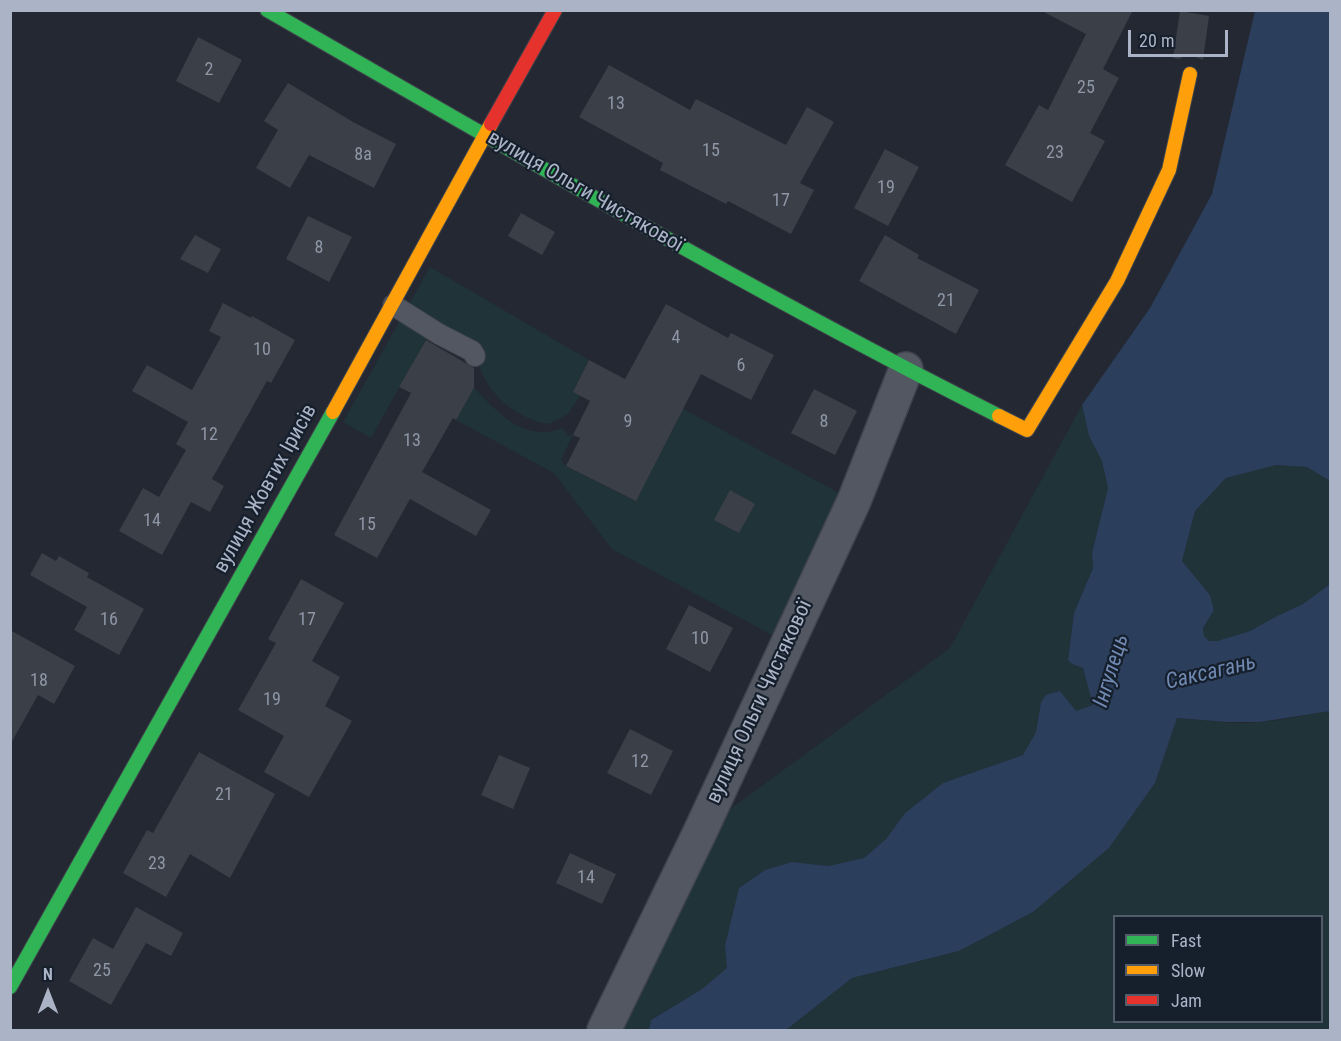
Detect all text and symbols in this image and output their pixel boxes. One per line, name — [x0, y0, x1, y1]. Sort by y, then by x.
scale bar — [1131, 18, 1232, 56]
text: 20 m — [1139, 30, 1174, 51]
house number: 2 — [205, 59, 213, 81]
house number: 25 — [1077, 77, 1095, 99]
house number: 13 — [607, 93, 625, 115]
street label: вулиця Ольги Чистякової — [483, 126, 687, 258]
house number: 15 — [702, 140, 720, 162]
house number: 23 — [1046, 142, 1064, 164]
house number: 8а — [354, 144, 372, 166]
house number: 19 — [877, 177, 895, 199]
house number: 17 — [772, 190, 790, 212]
house number: 8 — [315, 237, 323, 259]
house number: 21 — [937, 290, 955, 312]
house number: 4 — [672, 327, 680, 349]
house number: 10 — [253, 339, 271, 361]
house number: 6 — [737, 355, 745, 377]
street label: вулиця Жовтих Ірисів — [209, 400, 323, 578]
house number: 9 — [624, 411, 632, 433]
house number: 8 — [820, 411, 828, 433]
house number: 12 — [200, 424, 218, 446]
house number: 13 — [403, 430, 421, 452]
house number: 14 — [143, 510, 161, 532]
house number: 15 — [358, 514, 376, 536]
street label: вулиця Ольги Чистякової — [702, 596, 818, 808]
house number: 16 — [100, 609, 118, 631]
house number: 17 — [298, 609, 316, 631]
house number: 10 — [691, 628, 709, 650]
water label: Інгулець — [1088, 631, 1136, 711]
water label: Саксагань — [1163, 650, 1259, 696]
house number: 18 — [30, 670, 48, 692]
house number: 19 — [263, 689, 281, 711]
house number: 12 — [631, 751, 649, 773]
house number: 21 — [215, 784, 233, 806]
house number: 23 — [148, 853, 166, 875]
house number: 14 — [577, 867, 595, 889]
legend — [1113, 915, 1323, 1023]
text: Fast — [1171, 930, 1202, 951]
house number: 25 — [93, 960, 111, 982]
text: Slow — [1171, 960, 1205, 981]
north arrow — [18, 963, 78, 1023]
text: N — [43, 965, 53, 984]
text: Jam — [1171, 990, 1202, 1011]

